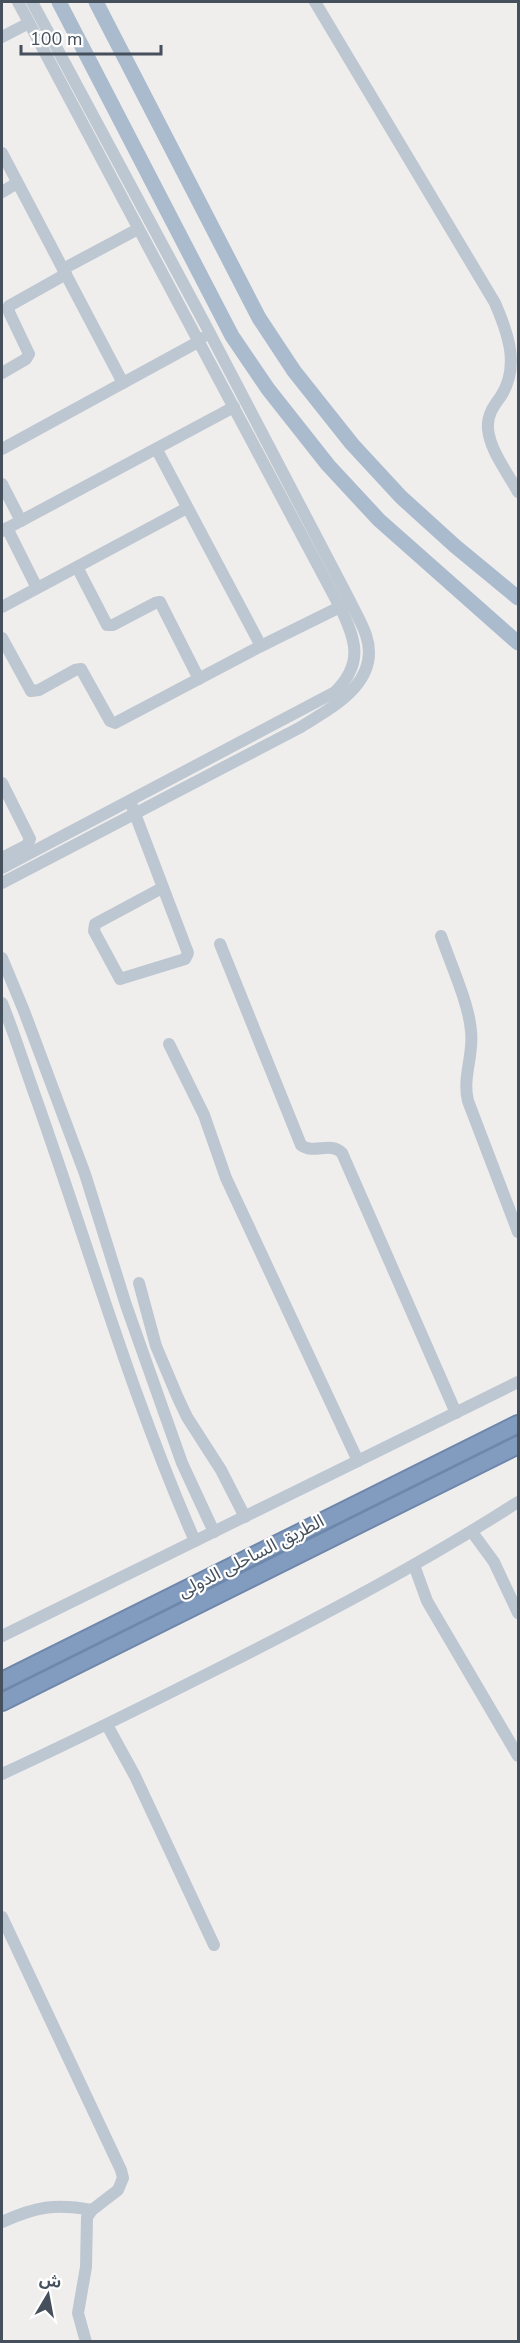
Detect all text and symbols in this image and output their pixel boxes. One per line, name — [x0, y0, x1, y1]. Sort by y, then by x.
scale bar — [21, 18, 160, 56]
text: 100 m — [30, 27, 82, 51]
street label: الطريق الساحلى الدولى — [174, 1509, 328, 1603]
north arrow — [18, 2265, 78, 2325]
text: ش — [38, 2268, 63, 2294]

